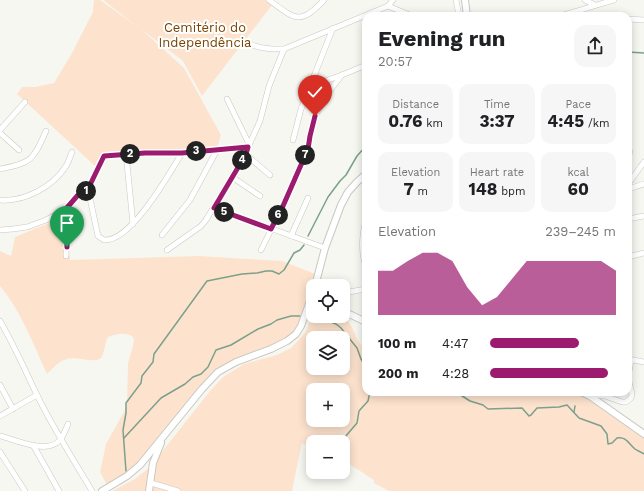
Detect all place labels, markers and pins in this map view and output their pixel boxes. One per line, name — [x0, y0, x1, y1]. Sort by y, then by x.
pin — [298, 75, 332, 116]
pin: 3 — [186, 141, 206, 161]
pin: 2 — [120, 144, 140, 164]
pin: 7 — [295, 145, 315, 165]
pin: 4 — [232, 150, 252, 170]
pin: 1 — [76, 181, 96, 201]
pin: 5 — [214, 202, 234, 222]
pin: 6 — [268, 205, 288, 225]
pin — [50, 206, 84, 247]

